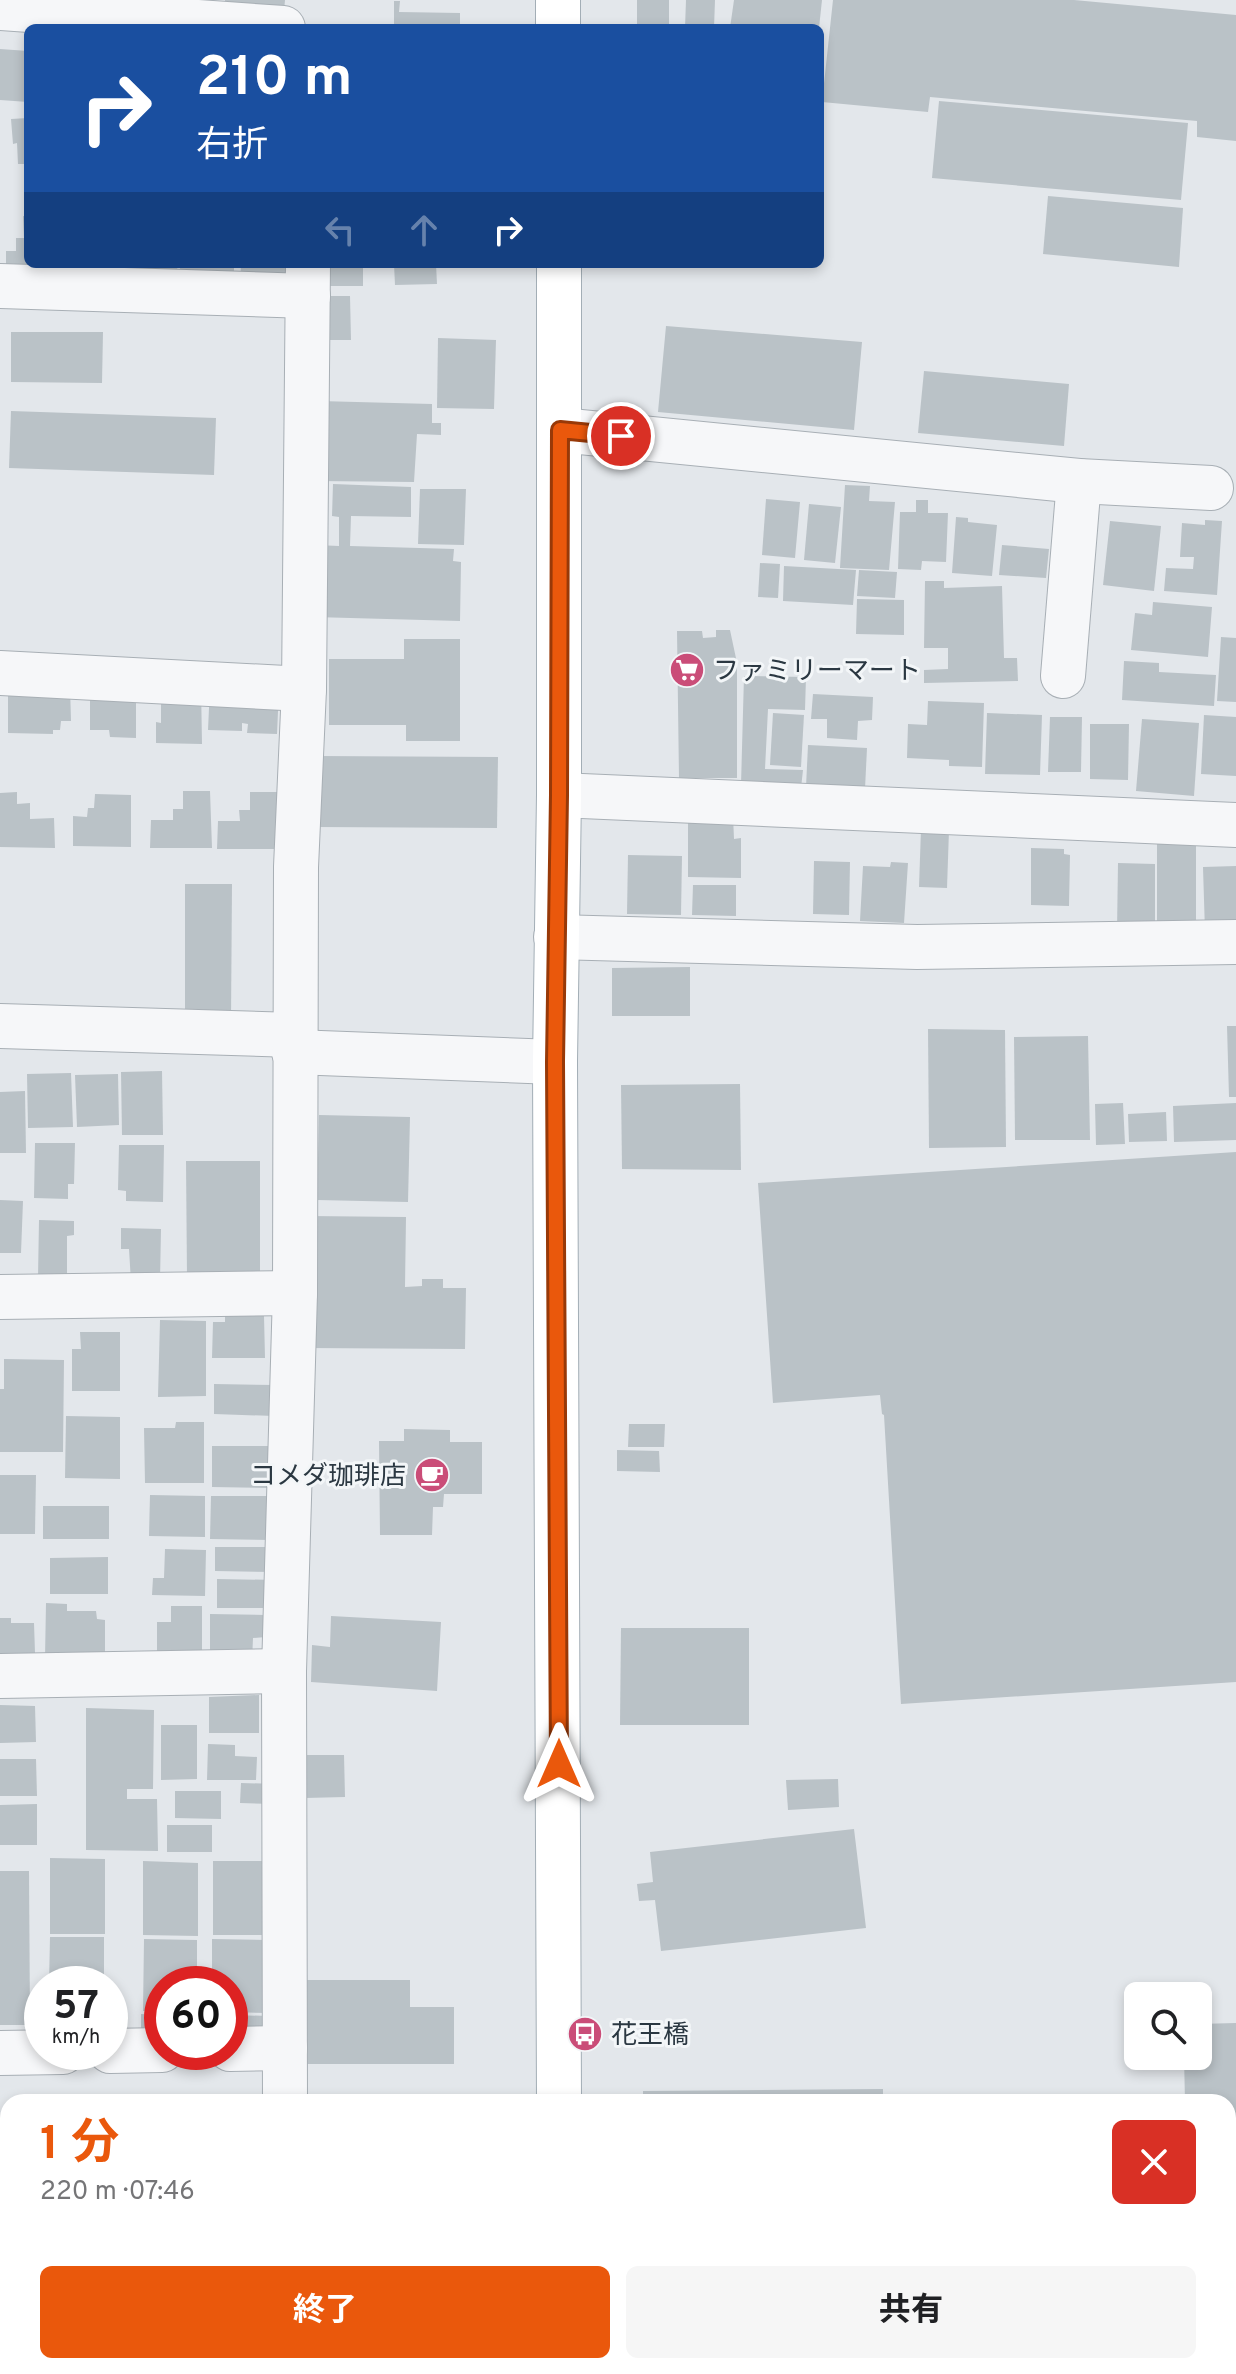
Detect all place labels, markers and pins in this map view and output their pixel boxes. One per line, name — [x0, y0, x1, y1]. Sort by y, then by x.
pin — [587, 402, 655, 470]
supermarket icon: ファミリーマート — [668, 651, 706, 689]
place label: ファミリーマート — [713, 656, 921, 689]
cafe icon: コメダ珈琲店 — [413, 1456, 451, 1494]
place label: コメダ珈琲店 — [250, 1461, 406, 1494]
bus stop icon: 花王橋 — [566, 2015, 604, 2053]
place label: 花王橋 — [611, 2020, 689, 2053]

